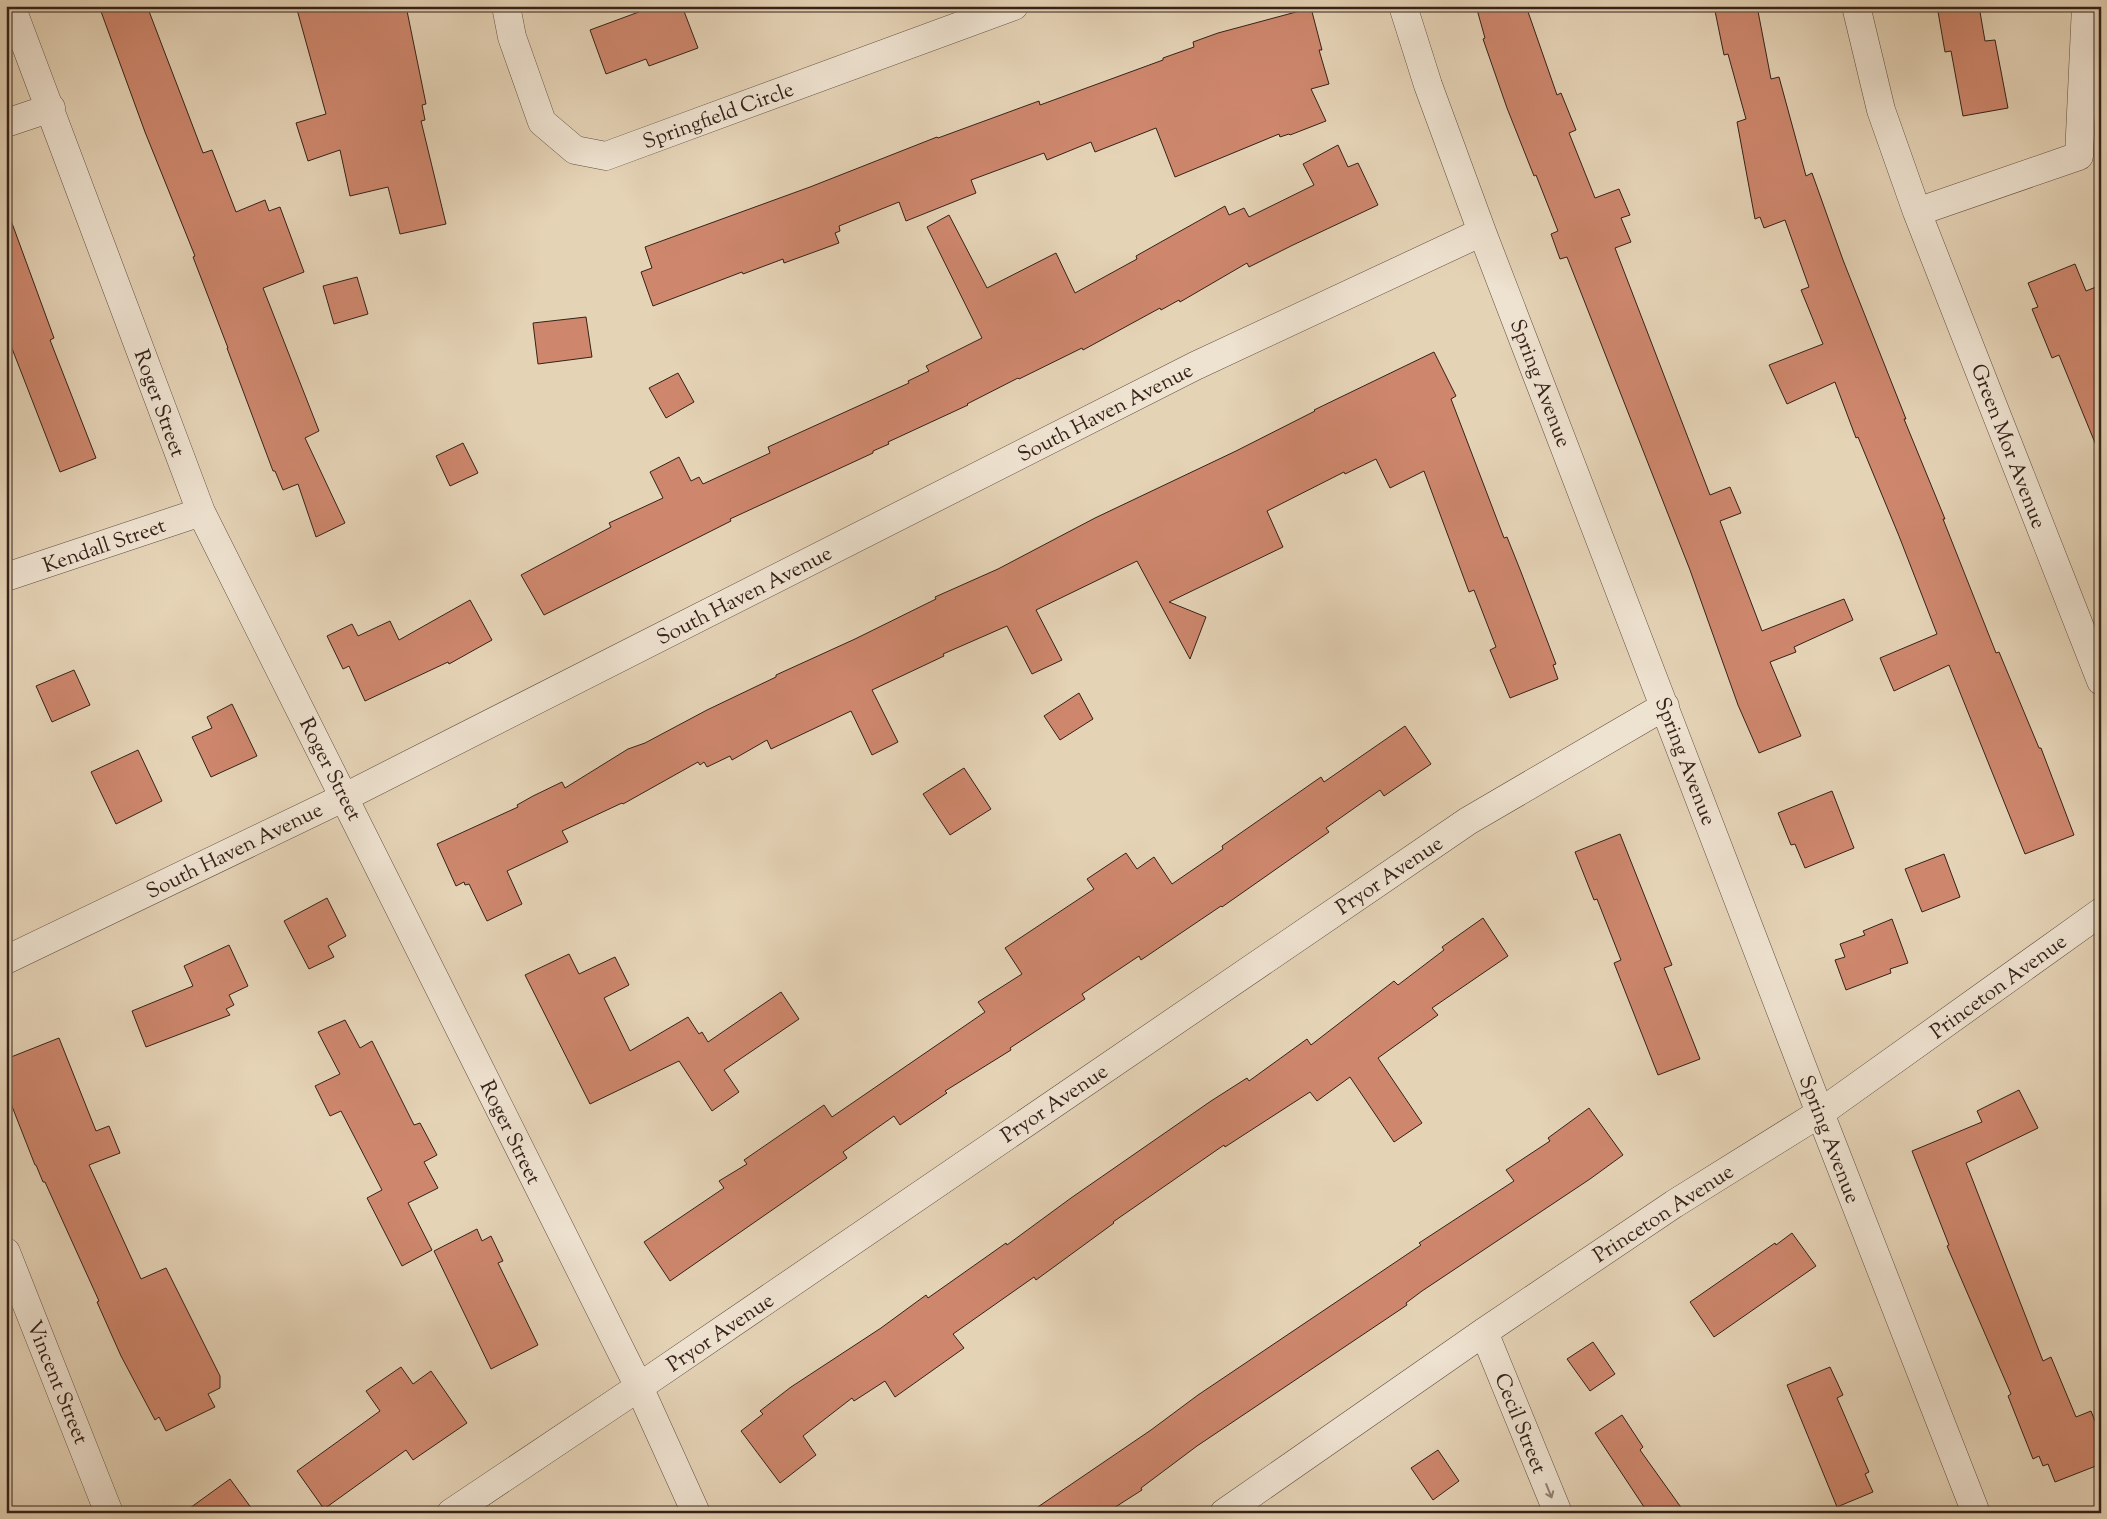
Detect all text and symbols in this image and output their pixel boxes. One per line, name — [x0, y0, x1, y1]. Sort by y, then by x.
street label: Springfield Circle — [639, 76, 798, 158]
street label: Spring Avenue — [1501, 315, 1577, 452]
street label: Roger Street — [125, 346, 191, 462]
street label: South Haven Avenue — [1013, 357, 1199, 471]
street label: Green Mor Avenue — [1962, 360, 2052, 534]
street label: Kendall Street — [39, 512, 170, 582]
street label: South Haven Avenue — [652, 540, 838, 654]
street label: Spring Avenue — [1646, 693, 1722, 830]
street label: Roger Street — [290, 713, 368, 827]
street label: South Haven Avenue — [141, 796, 328, 908]
street label: Pryor Avenue — [1331, 830, 1450, 924]
street label: Princeton Avenue — [1925, 928, 2074, 1048]
street label: Pryor Avenue — [996, 1058, 1115, 1152]
street label: Spring Avenue — [1790, 1071, 1866, 1208]
street label: Roger Street — [471, 1076, 547, 1190]
street label: Princeton Avenue — [1588, 1158, 1740, 1272]
street label: Pryor Avenue — [662, 1287, 781, 1381]
street label: Vincent Street — [18, 1316, 95, 1449]
street label: Cecil Street — [1485, 1369, 1553, 1479]
one-way arrow — [1545, 1483, 1554, 1498]

